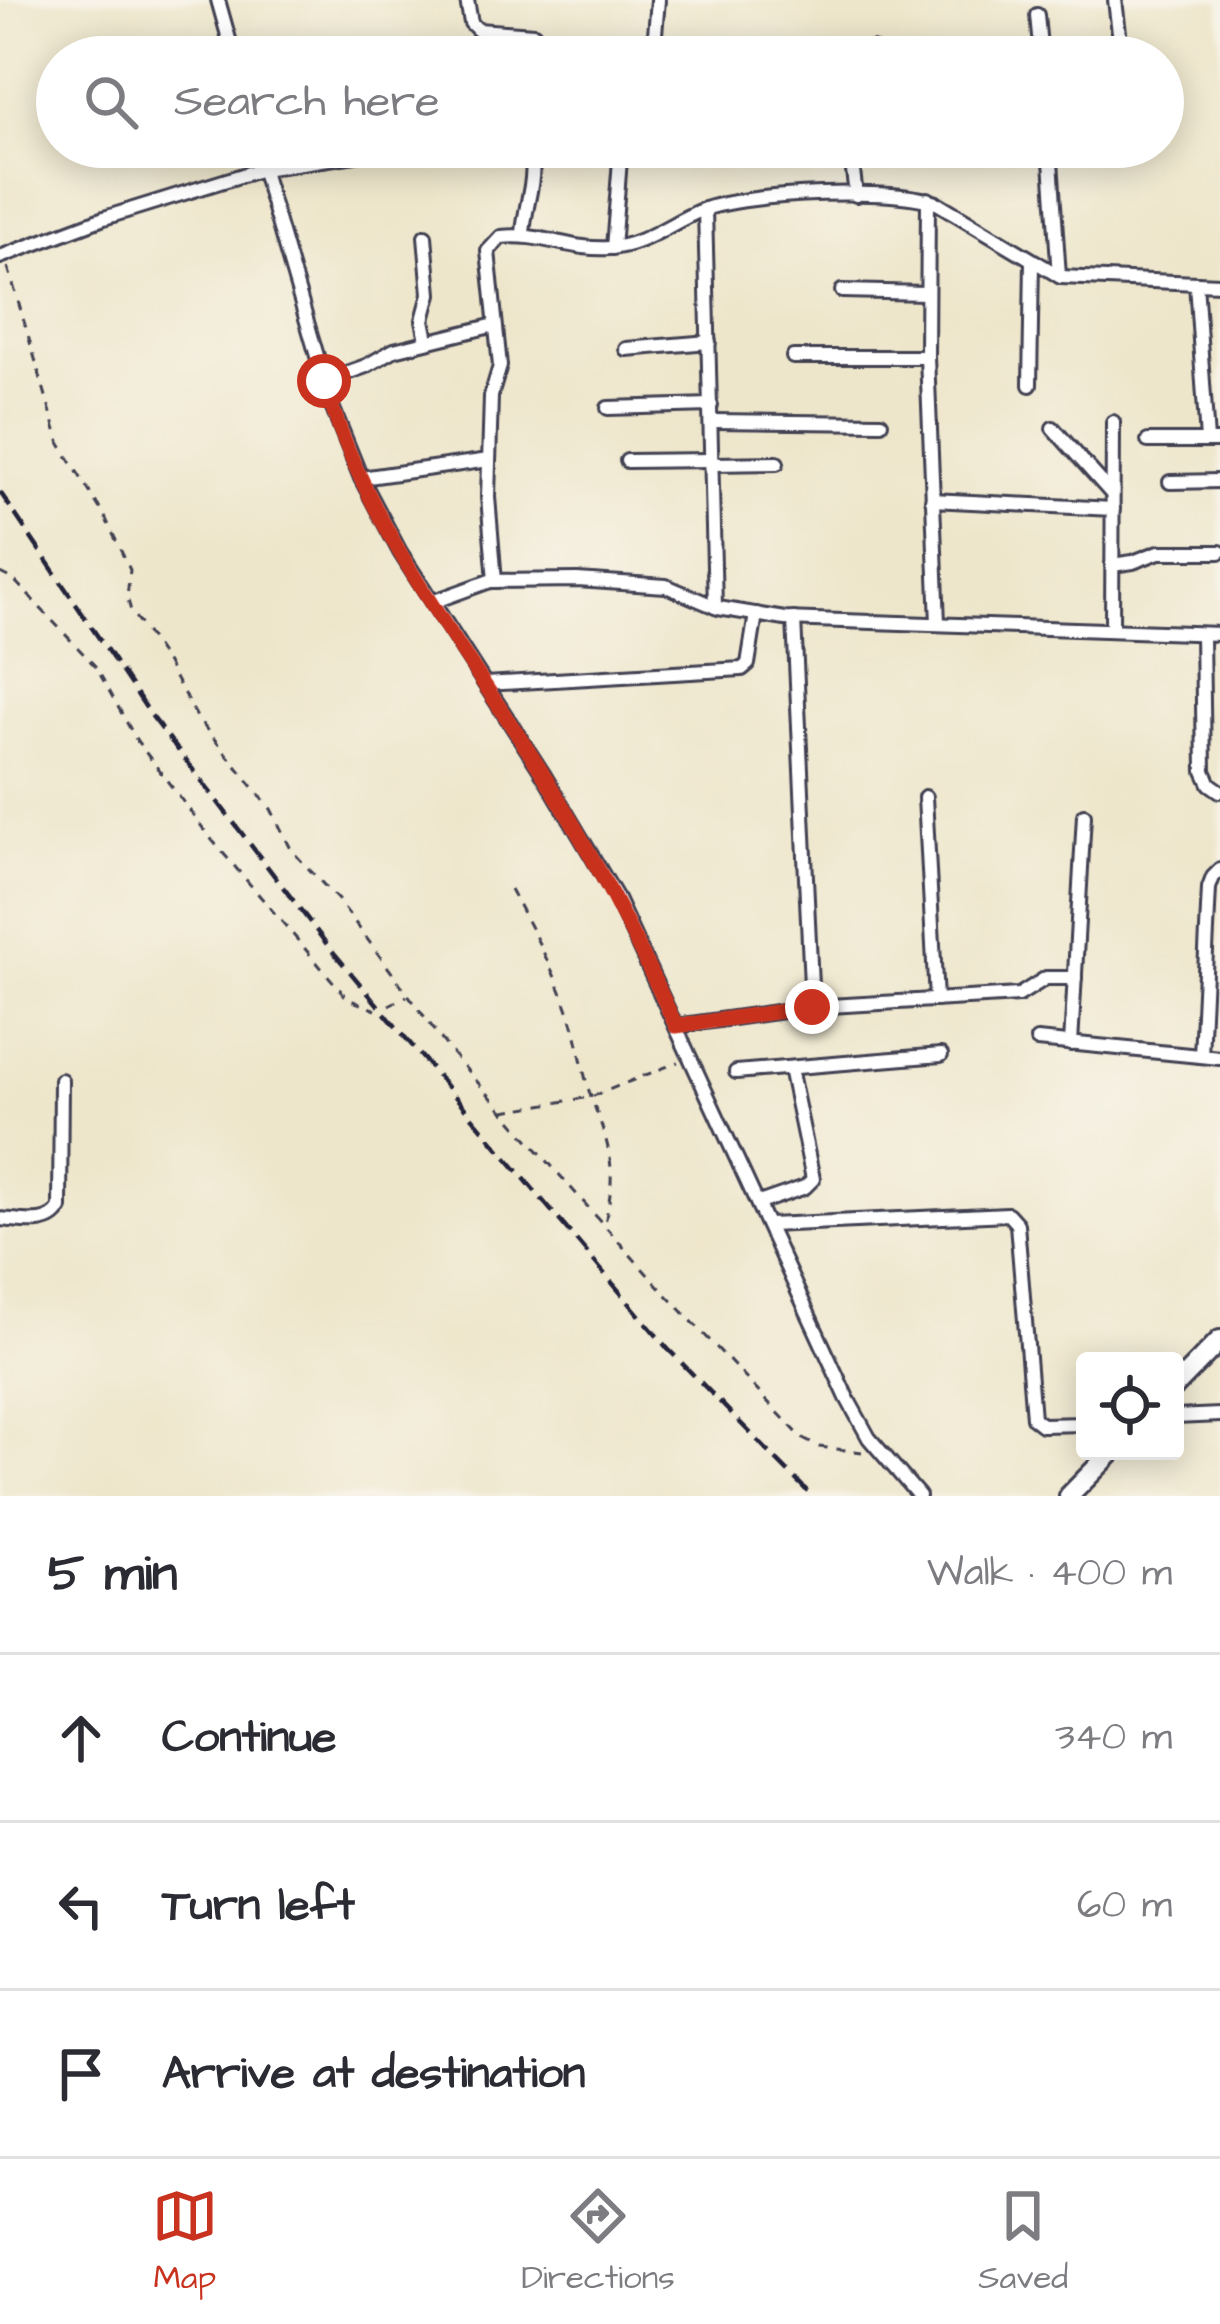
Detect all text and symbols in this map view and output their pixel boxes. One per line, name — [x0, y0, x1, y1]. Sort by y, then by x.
search box — [36, 36, 1184, 168]
icon: search — [78, 69, 144, 135]
text: Search here — [174, 71, 440, 133]
route start — [297, 354, 351, 408]
route end — [785, 980, 839, 1034]
map controls — [1076, 1352, 1184, 1460]
button: locate — [1076, 1352, 1184, 1460]
text: 5 min — [48, 1539, 177, 1610]
text: Walk · 400 m — [927, 1547, 1172, 1601]
icon: ahead — [48, 1705, 114, 1771]
text: Continue — [162, 1707, 336, 1769]
text: 340 m — [1055, 1711, 1172, 1765]
icon: left — [48, 1873, 114, 1939]
text: Turn left — [162, 1875, 355, 1937]
text: 60 m — [1077, 1879, 1172, 1933]
icon: arrive — [48, 2041, 114, 2107]
text: Arrive at destination — [162, 2043, 585, 2105]
tab: Map — [152, 2183, 218, 2301]
tab: Directions — [521, 2183, 675, 2301]
tab: Saved — [978, 2183, 1068, 2301]

